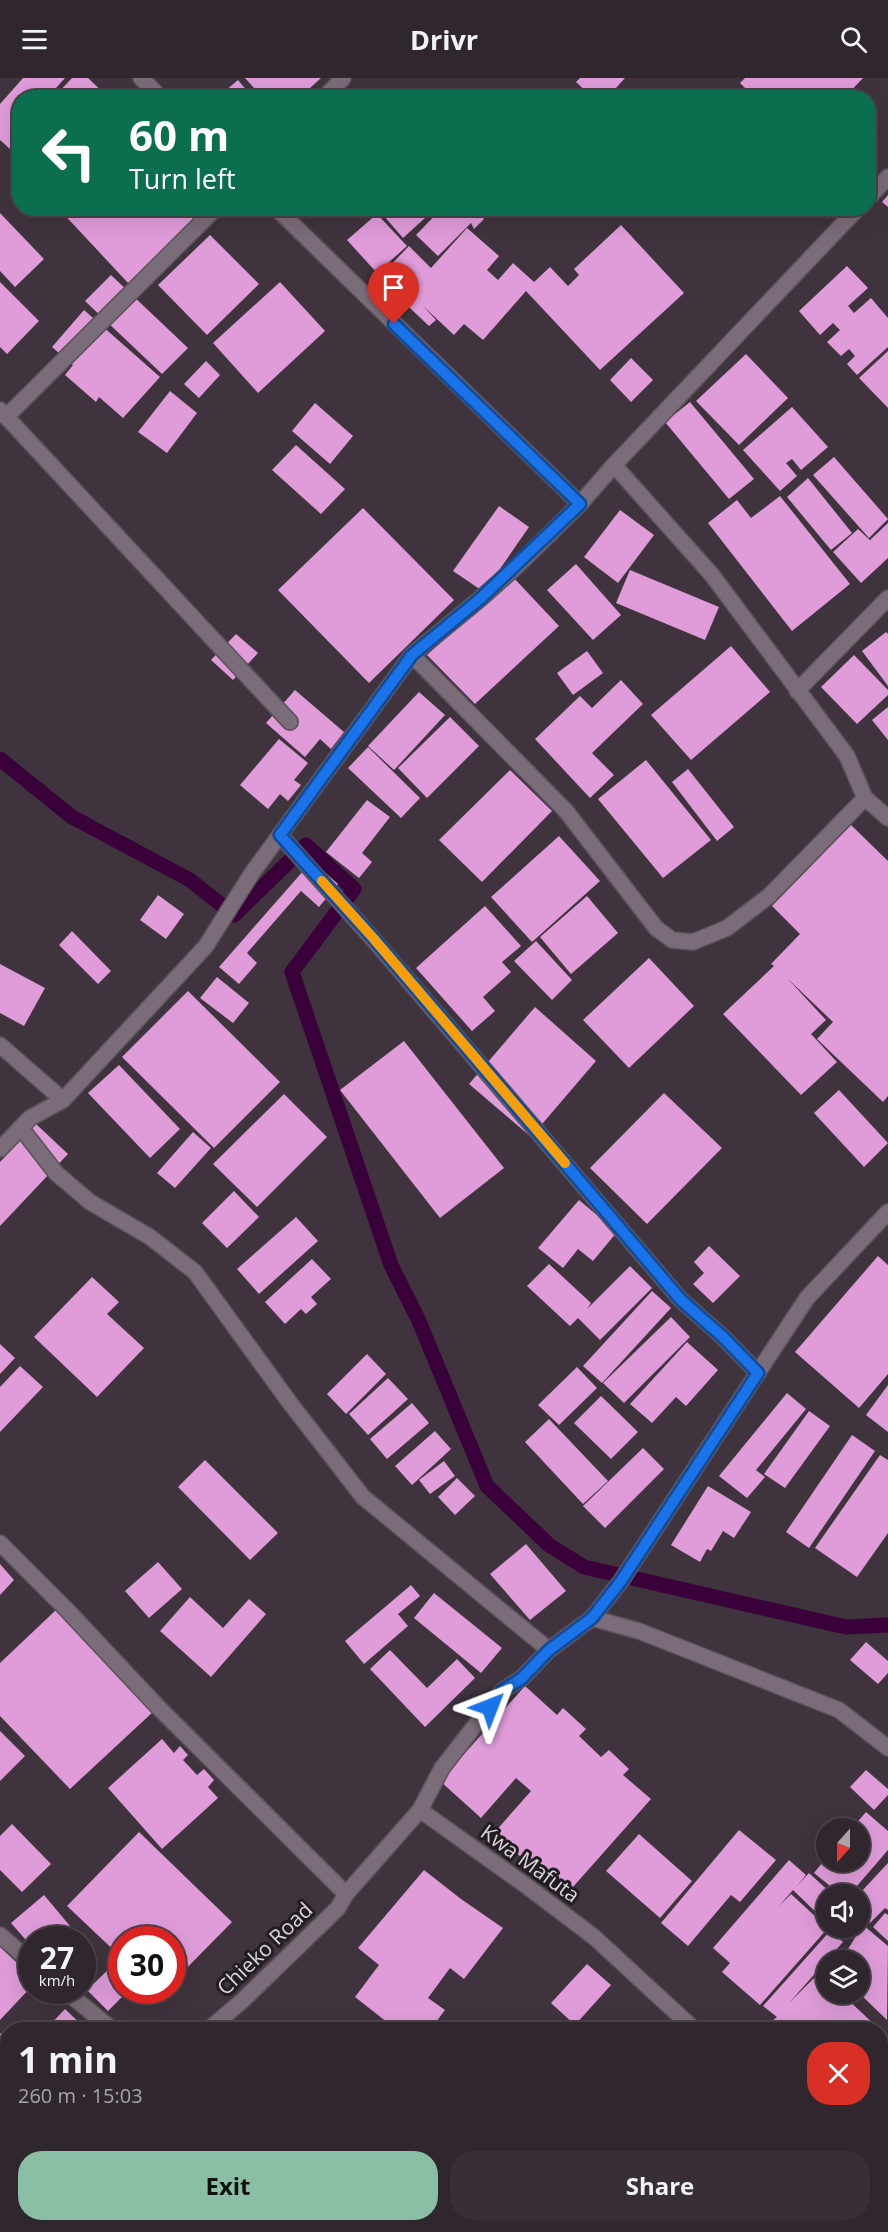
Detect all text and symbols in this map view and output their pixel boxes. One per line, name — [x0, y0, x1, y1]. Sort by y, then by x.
text: Drivr — [410, 21, 478, 58]
icon: menu — [18, 23, 51, 56]
icon: search — [837, 23, 870, 56]
text: 60 m — [129, 106, 229, 163]
icon: left — [30, 114, 108, 192]
text: Turn left — [129, 160, 236, 197]
pin — [368, 262, 419, 324]
icon: arrive — [377, 271, 410, 304]
position arrow — [458, 1675, 522, 1739]
street label: Kwa Mafuta — [475, 1818, 586, 1909]
north arrow — [816, 1818, 870, 1872]
map controls — [816, 1818, 870, 2004]
button: sound — [816, 1884, 870, 1938]
street label: Chieko Road — [211, 1896, 318, 2001]
speed limit sign: 30 — [108, 1926, 186, 2004]
text: 27 — [40, 1937, 74, 1978]
button: layers — [816, 1950, 870, 2004]
text: km/h — [39, 1970, 75, 1990]
text: 1 min — [18, 2035, 118, 2084]
button: close — [807, 2042, 870, 2105]
text: 260 m · 15:03 — [18, 2082, 143, 2109]
button: Exit — [18, 2151, 438, 2220]
button: Share — [450, 2151, 870, 2220]

